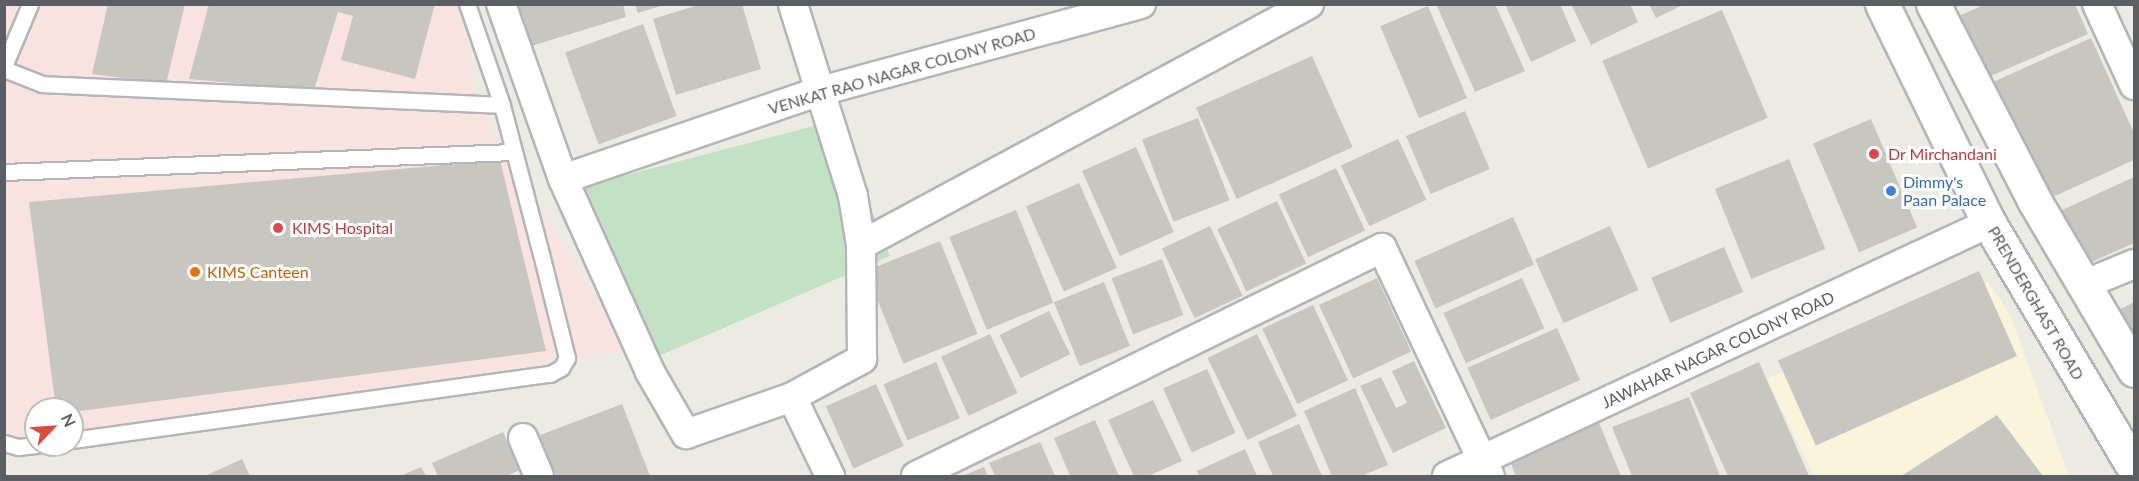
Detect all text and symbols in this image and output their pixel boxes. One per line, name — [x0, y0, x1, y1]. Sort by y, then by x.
street label: VENKAT RAO NAGAR COLONY ROAD — [766, 23, 1038, 119]
place label: Dr Mirchandani — [1888, 144, 1997, 164]
marker: Dr Mirchandani — [1865, 145, 1883, 163]
place label: Dimmy's Paan Palace — [1903, 172, 1986, 210]
marker: Dimmy's Paan Palace — [1884, 184, 1898, 198]
place label: KIMS Hospital — [292, 218, 393, 238]
marker: KIMS Hospital — [269, 219, 287, 237]
street label: PRENDERGHAST ROAD — [1984, 223, 2088, 383]
place label: KIMS Canteen — [207, 262, 309, 282]
marker: KIMS Canteen — [188, 265, 202, 279]
street label: JAWAHAR NAGAR COLONY ROAD — [1598, 287, 1838, 413]
north arrow — [24, 397, 84, 457]
text: N — [58, 410, 80, 430]

